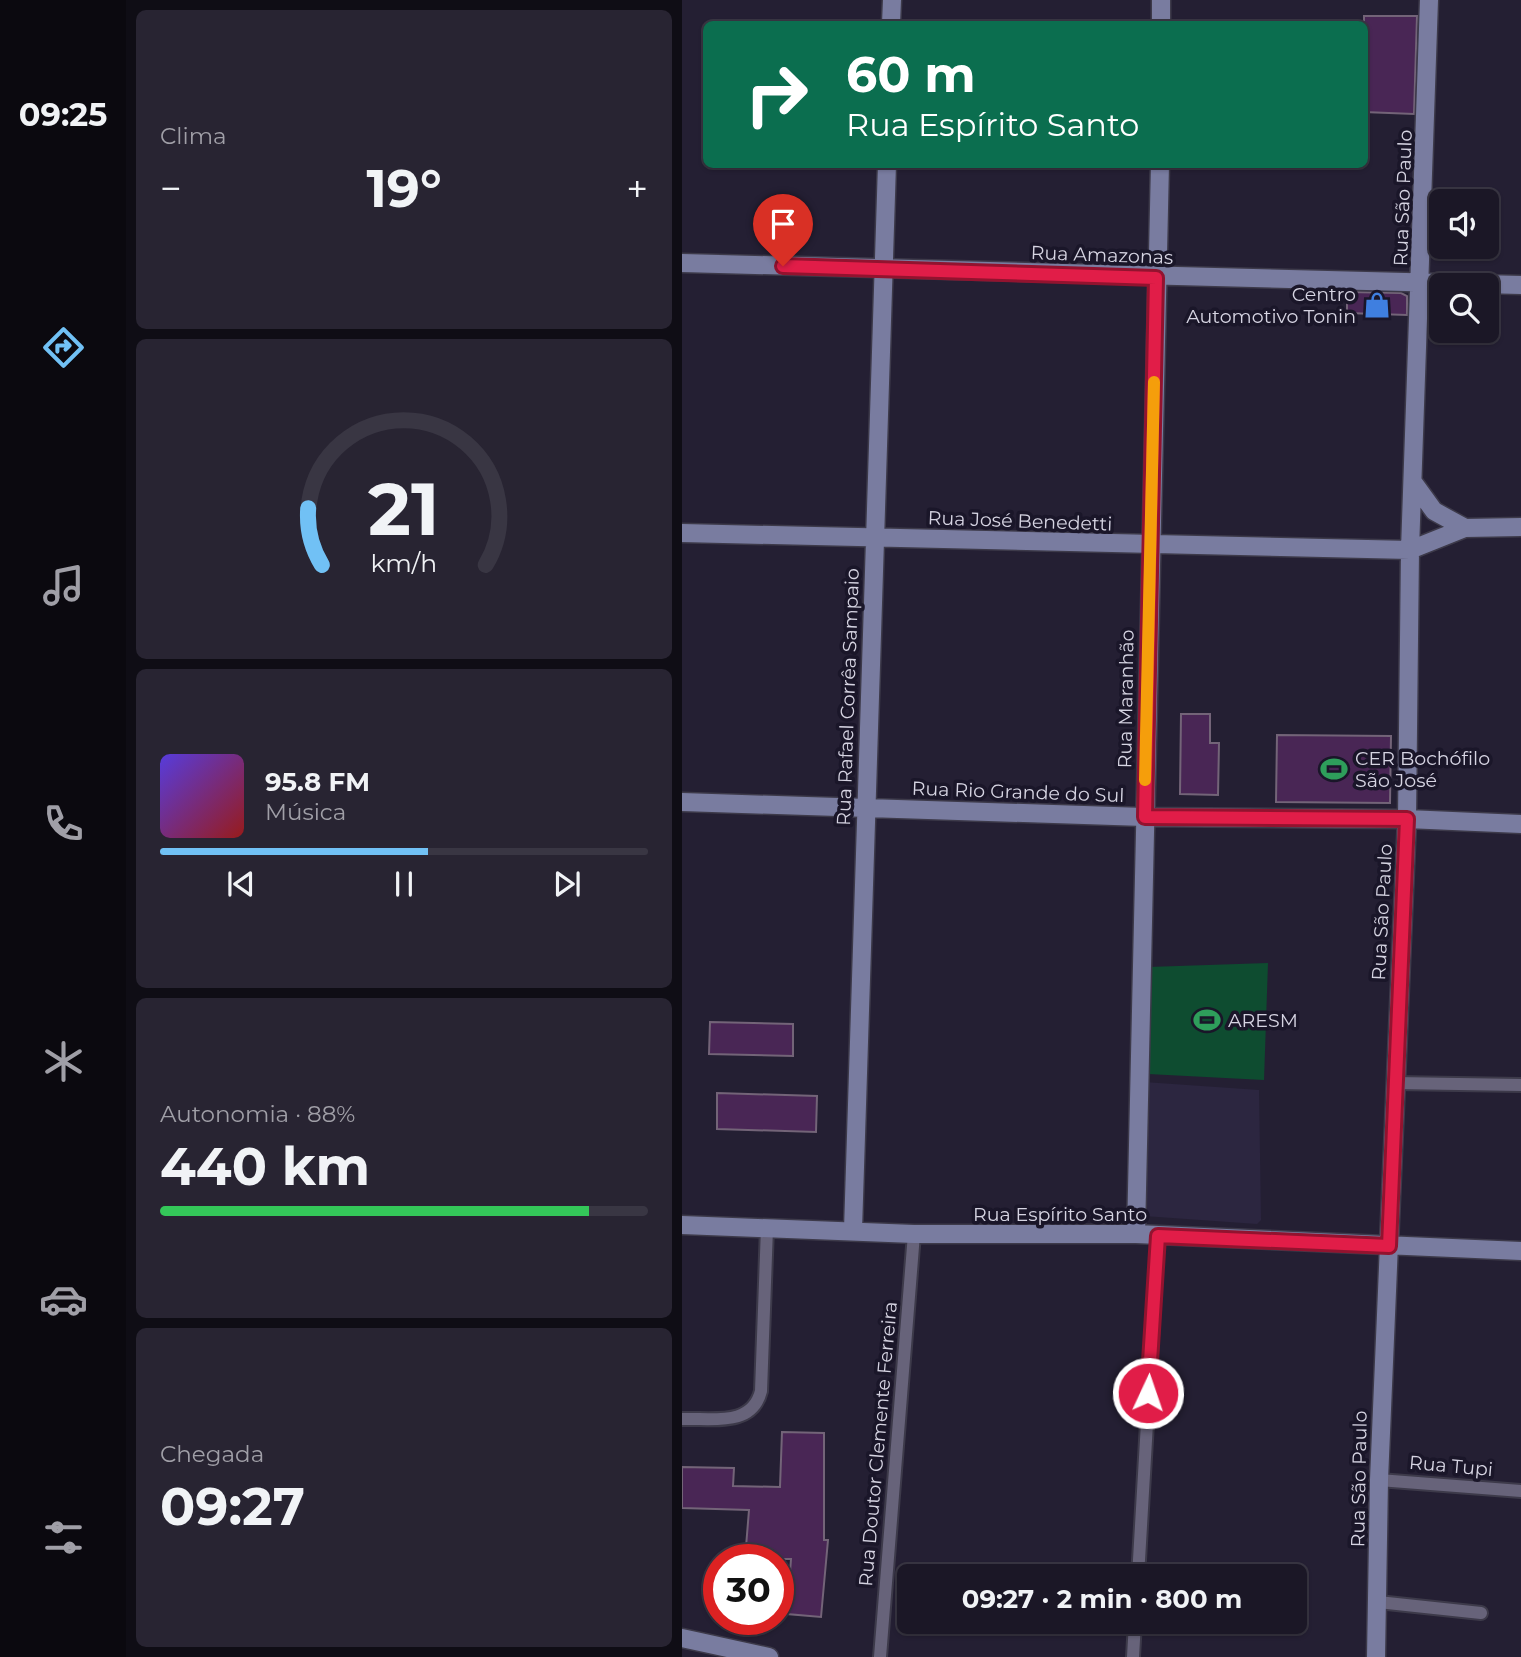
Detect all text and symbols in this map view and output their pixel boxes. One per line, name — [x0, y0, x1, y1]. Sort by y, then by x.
text: 60 m — [846, 45, 976, 104]
icon: right — [731, 49, 822, 140]
text: 09:25 — [19, 95, 107, 134]
text: Rua Espírito Santo — [846, 105, 1139, 144]
text: Clima — [160, 122, 227, 150]
street label: Rua São Paulo — [1389, 129, 1417, 267]
text: 19° — [366, 157, 442, 220]
text: − — [160, 165, 182, 212]
text: + — [626, 165, 648, 212]
map controls — [1429, 189, 1499, 343]
button: sound — [1429, 189, 1499, 259]
pin — [753, 194, 813, 266]
icon: arrive — [764, 205, 802, 243]
street label: Rua Amazonas — [1030, 241, 1174, 269]
button: search — [1429, 273, 1499, 343]
place label: Centro Automotivo Tonin — [1186, 283, 1356, 328]
shop icon: Centro Automotivo Tonin — [1362, 290, 1392, 320]
icon: directions — [39, 323, 88, 372]
text: 21 — [368, 466, 440, 554]
street label: Rua José Benedetti — [927, 506, 1113, 536]
text: km/h — [371, 548, 437, 578]
icon: music — [39, 561, 88, 610]
street label: Rua Rafael Corrêa Sampaio — [832, 568, 864, 826]
street label: Rua Maranhão — [1113, 629, 1139, 769]
place label: CER Bochófilo São José — [1355, 747, 1490, 792]
sports icon: CER Bochófilo São José — [1319, 754, 1349, 784]
text: 95.8 FM — [265, 766, 370, 798]
street label: Rua Rio Grande do Sul — [911, 777, 1125, 807]
text: Música — [265, 798, 346, 826]
icon: phone — [39, 799, 88, 848]
street label: Rua São Paulo — [1367, 843, 1397, 981]
icon: previous — [222, 865, 260, 903]
icon: pause — [385, 865, 423, 903]
icon: next — [548, 865, 586, 903]
sports icon: ARESM — [1192, 1005, 1222, 1035]
place label: ARESM — [1228, 1009, 1298, 1032]
icon: climate — [39, 1037, 88, 1086]
text: Autonomia · 88% — [160, 1100, 355, 1128]
text: 440 km — [160, 1135, 370, 1198]
street label: Rua Espírito Santo — [973, 1203, 1147, 1226]
icon: car — [39, 1275, 88, 1324]
street label: Rua Doutor Clemente Ferreira — [854, 1301, 902, 1587]
position arrow — [1111, 1356, 1185, 1430]
street label: Rua São Paulo — [1346, 1410, 1372, 1548]
text: Chegada — [160, 1440, 264, 1468]
street label: Rua Tupi — [1408, 1451, 1494, 1481]
text: 09:27 — [160, 1475, 305, 1538]
icon: filters — [39, 1513, 88, 1562]
speed limit sign: 30 — [703, 1544, 794, 1635]
text: 09:27 · 2 min · 800 m — [962, 1583, 1242, 1615]

